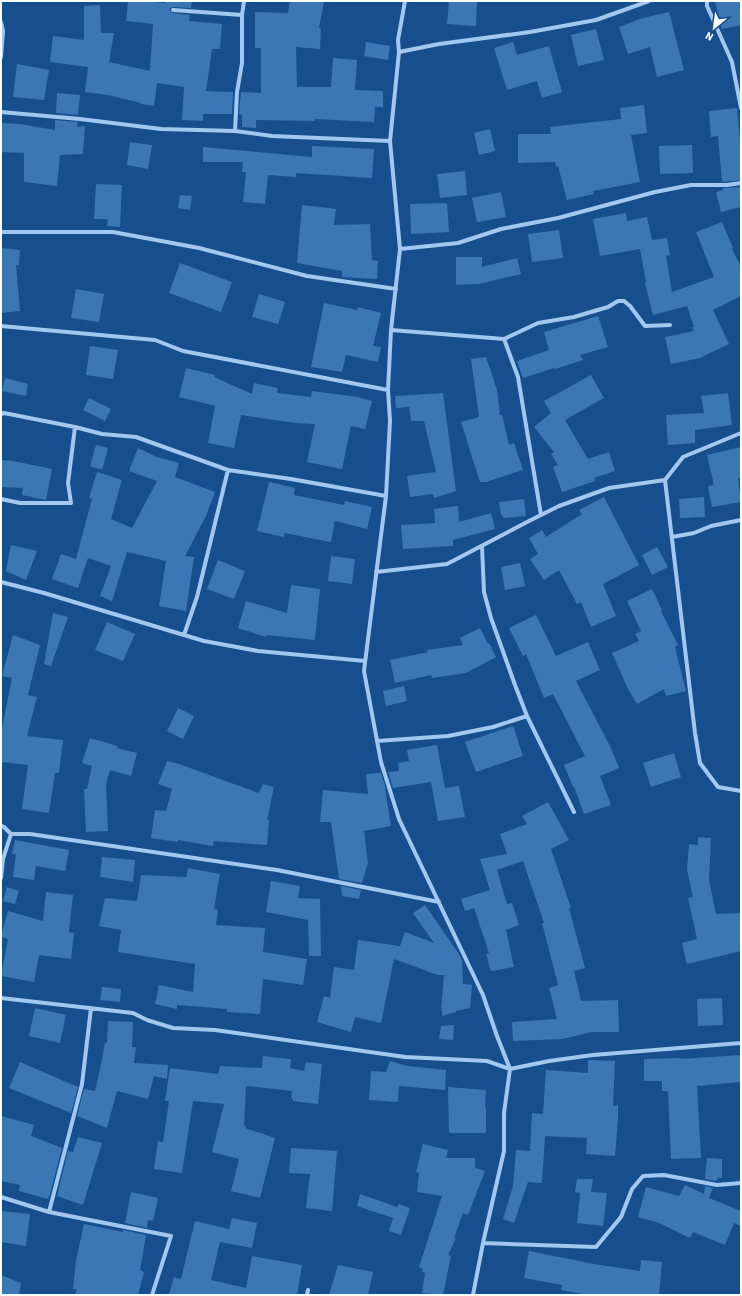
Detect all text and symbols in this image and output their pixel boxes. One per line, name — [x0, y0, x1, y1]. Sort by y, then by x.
north arrow — [694, 8, 734, 48]
text: N — [703, 28, 716, 45]

